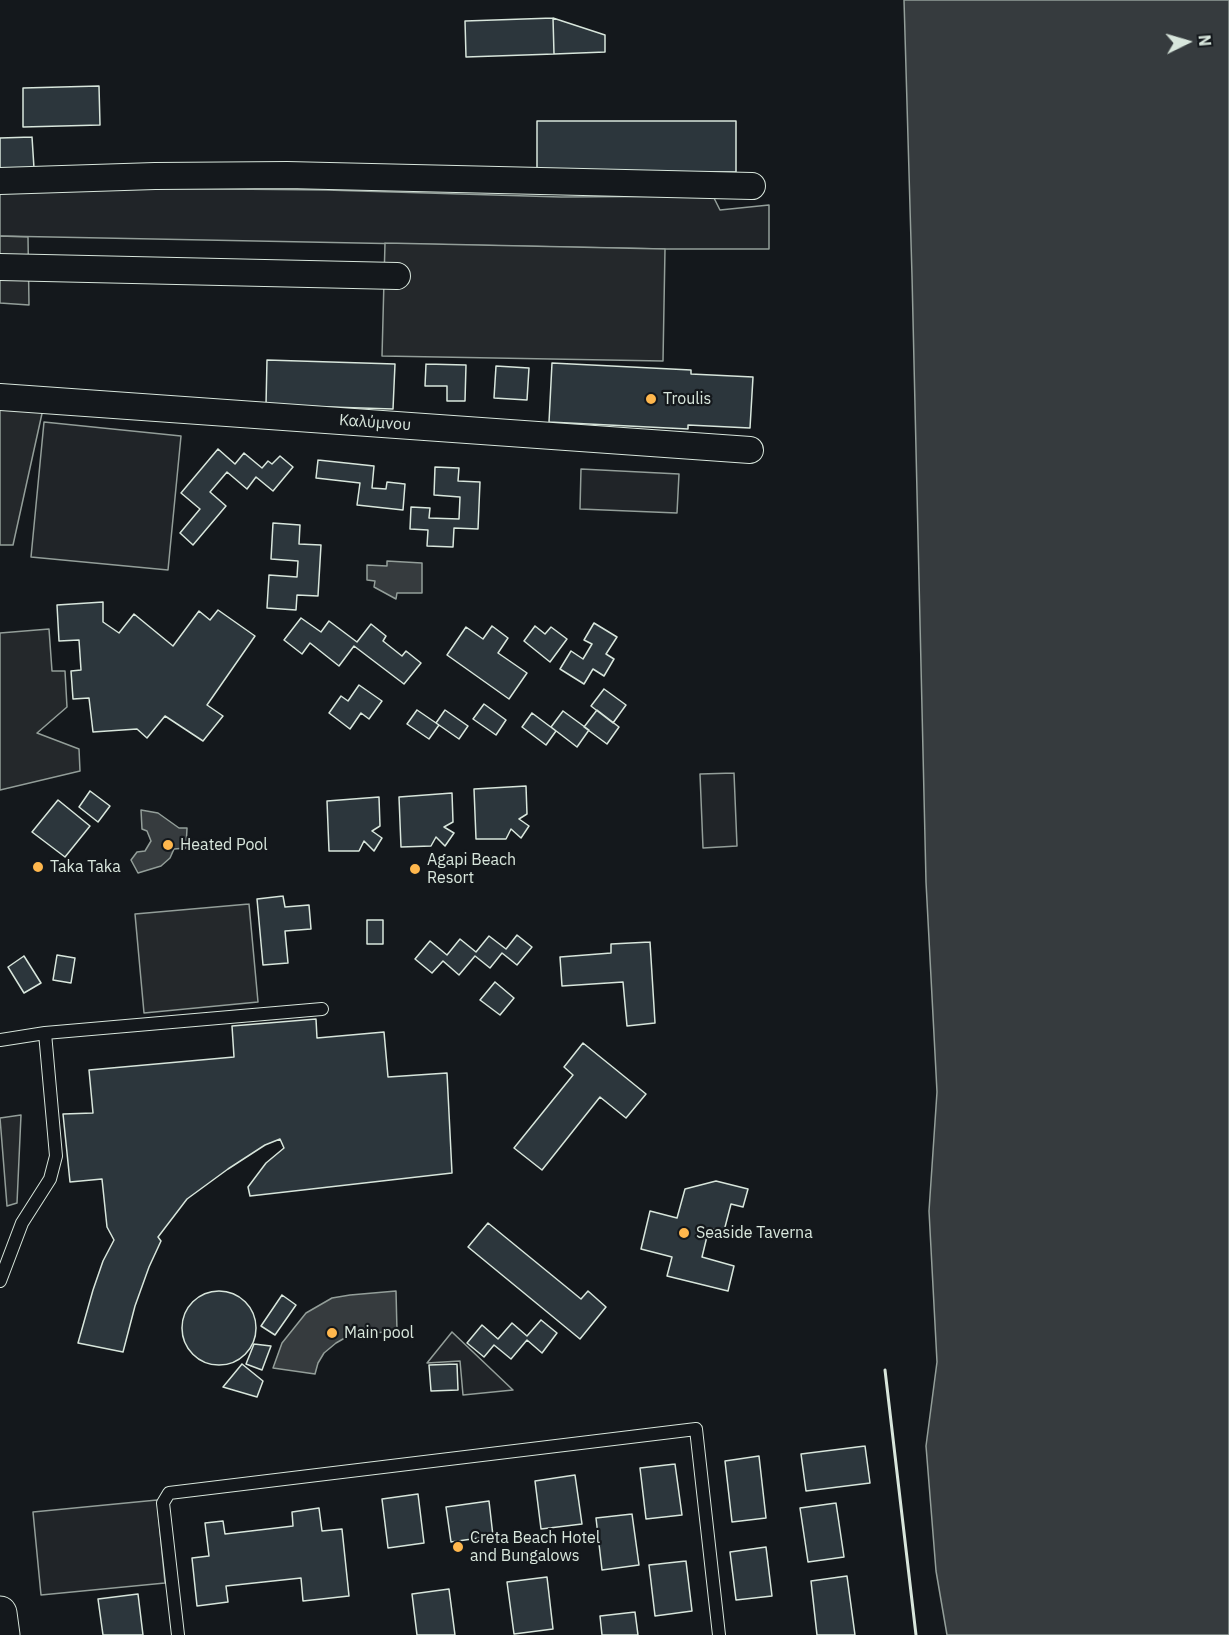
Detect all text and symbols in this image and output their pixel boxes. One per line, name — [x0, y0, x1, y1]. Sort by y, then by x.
north arrow — [1157, 12, 1217, 72]
text: N — [1194, 34, 1215, 47]
place label: Troulis — [663, 389, 711, 409]
marker: Troulis — [644, 392, 658, 406]
street label: Καλύμνου — [338, 411, 412, 435]
place label: Heated Pool — [180, 835, 268, 855]
marker: Heated Pool — [161, 838, 175, 852]
place label: Agapi Beach Resort — [427, 850, 516, 888]
place label: Taka Taka — [50, 857, 121, 877]
marker: Taka Taka — [31, 860, 45, 874]
marker: Agapi Beach Resort — [408, 862, 422, 876]
place label: Seaside Taverna — [696, 1223, 813, 1243]
marker: Seaside Taverna — [677, 1226, 691, 1240]
place label: Main pool — [344, 1323, 414, 1343]
marker: Main pool — [325, 1326, 339, 1340]
place label: Creta Beach Hotel and Bungalows — [470, 1528, 600, 1566]
marker: Creta Beach Hotel and Bungalows — [451, 1540, 465, 1554]

